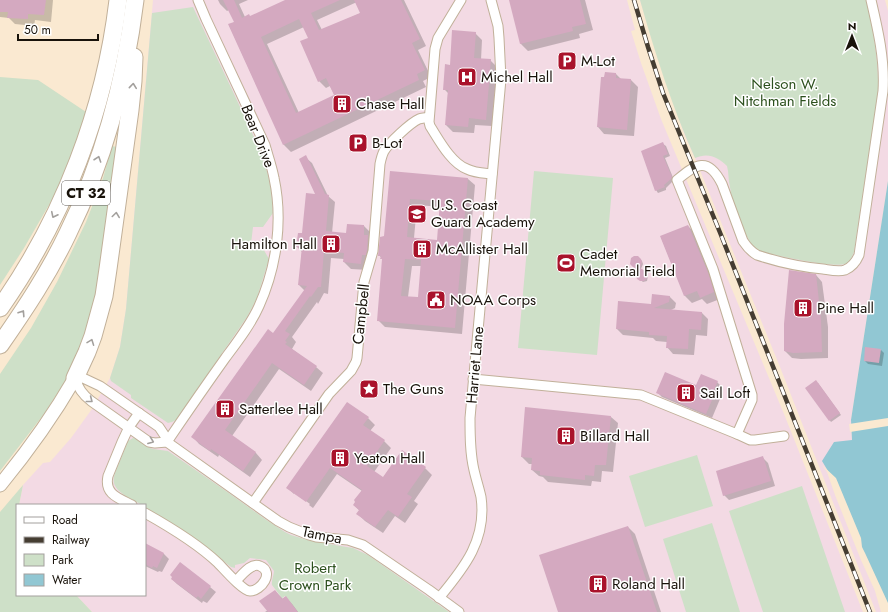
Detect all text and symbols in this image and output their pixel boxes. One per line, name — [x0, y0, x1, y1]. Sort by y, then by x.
scale bar — [18, 16, 98, 42]
north arrow — [832, 16, 872, 56]
text: N — [848, 18, 856, 34]
text: 50 m — [24, 21, 51, 39]
parking icon: M-Lot — [556, 50, 578, 72]
place label: M-Lot — [581, 50, 615, 72]
hospital icon: Michel Hall — [456, 66, 478, 88]
place label: Michel Hall — [481, 66, 553, 88]
park label: Nelson W. Nitchman Fields — [734, 73, 836, 112]
one-way arrow — [128, 83, 137, 89]
building icon: Chase Hall — [331, 93, 353, 115]
place label: Chase Hall — [356, 93, 424, 115]
street label: Bear Drive — [235, 101, 281, 171]
parking icon: B-Lot — [347, 132, 369, 154]
place label: B-Lot — [372, 132, 402, 154]
one-way arrow — [94, 156, 102, 163]
road number: CT 32 — [62, 181, 110, 205]
place label: U.S. Coast Guard Academy — [431, 194, 535, 233]
school or university icon: U.S. Coast Guard Academy — [406, 203, 428, 225]
one-way arrow — [51, 211, 59, 218]
one-way arrow — [111, 212, 120, 218]
place label: Hamilton Hall — [231, 233, 317, 255]
building icon: Hamilton Hall — [320, 233, 342, 255]
building icon: McAllister Hall — [411, 238, 433, 260]
place label: McAllister Hall — [436, 238, 528, 260]
place label: Cadet Memorial Field — [580, 243, 675, 282]
sports icon: Cadet Memorial Field — [555, 252, 577, 274]
street label: Campbell — [347, 283, 375, 345]
public building icon: NOAA Corps — [425, 289, 447, 311]
place label: NOAA Corps — [450, 289, 536, 311]
building icon: Pine Hall — [792, 297, 814, 319]
place label: Pine Hall — [817, 297, 874, 319]
one-way arrow — [17, 310, 25, 317]
street label: Harriet Lane — [461, 325, 489, 405]
one-way arrow — [86, 339, 94, 346]
place icon: The Guns — [358, 378, 380, 400]
place label: The Guns — [383, 378, 444, 400]
building icon: Sail Loft — [675, 382, 697, 404]
place label: Sail Loft — [700, 382, 751, 404]
one-way arrow — [86, 396, 93, 403]
building icon: Satterlee Hall — [214, 398, 236, 420]
place label: Satterlee Hall — [239, 398, 323, 420]
building icon: Billard Hall — [555, 425, 577, 447]
place label: Billard Hall — [580, 425, 649, 447]
one-way arrow — [147, 436, 154, 444]
building icon: Yeaton Hall — [329, 447, 351, 469]
place label: Yeaton Hall — [354, 447, 425, 469]
legend — [16, 504, 146, 596]
text: Road — [52, 511, 78, 529]
street label: Tampa — [300, 520, 344, 550]
text: Railway — [52, 531, 90, 549]
text: Park — [52, 551, 74, 569]
park label: Robert Crown Park — [279, 557, 352, 596]
text: Water — [52, 571, 83, 589]
building icon: Roland Hall — [587, 573, 609, 595]
place label: Roland Hall — [612, 573, 685, 595]

